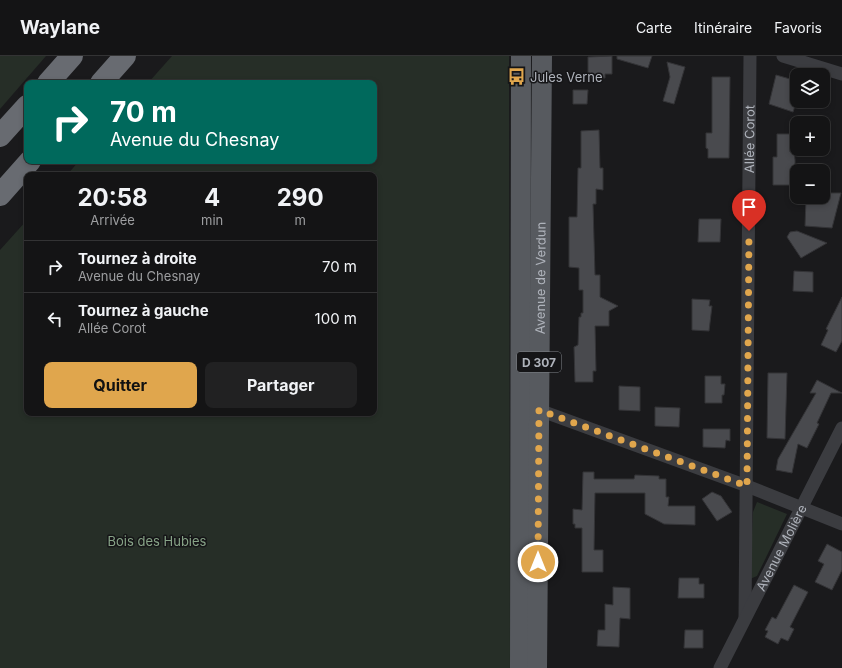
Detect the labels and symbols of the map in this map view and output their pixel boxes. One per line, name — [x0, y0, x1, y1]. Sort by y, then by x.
bus stop icon: Jules Verne — [507, 67, 527, 87]
place label: Jules Verne — [530, 69, 603, 85]
street label: Allée Corot — [741, 105, 758, 173]
pin — [732, 190, 766, 231]
street label: Avenue de Verdun — [532, 222, 549, 334]
road number: D 307 — [517, 352, 561, 372]
street label: Avenue Molière — [752, 502, 810, 594]
park label: Bois des Hubies — [108, 533, 207, 549]
position arrow — [517, 541, 559, 583]

